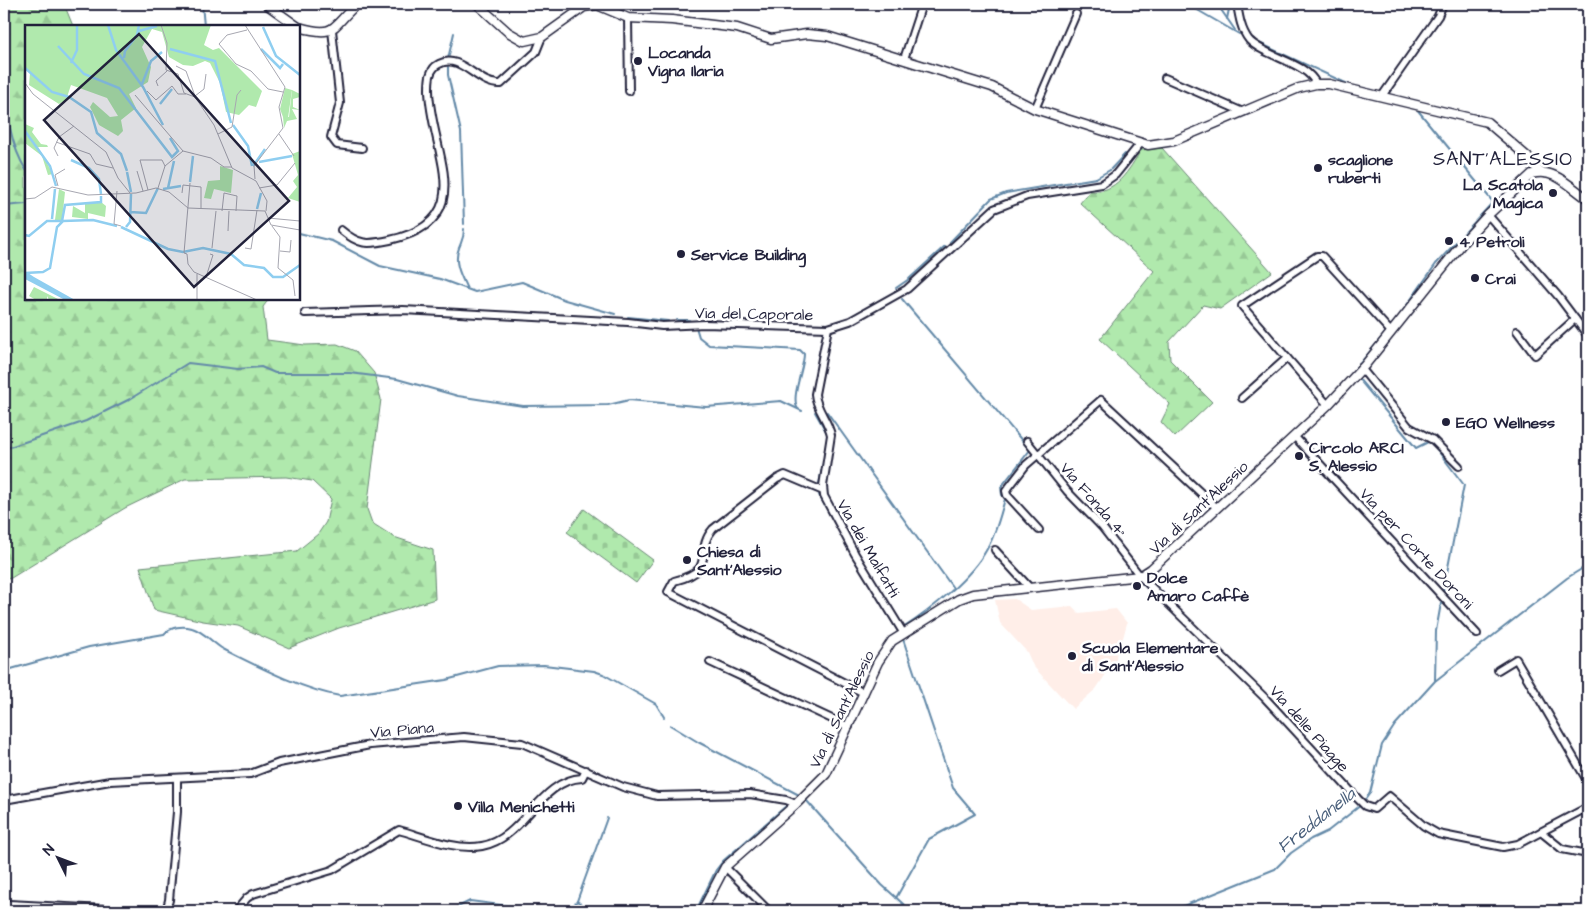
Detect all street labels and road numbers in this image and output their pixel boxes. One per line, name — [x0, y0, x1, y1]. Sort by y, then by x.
street label: Via del Caporale — [695, 302, 814, 326]
street label: Via di Sant'Alessio — [1144, 456, 1253, 560]
street label: Via Fonda 4° — [1055, 458, 1132, 542]
street label: Via per Corte Doroni — [1354, 483, 1479, 614]
street label: Via dei Malfatti — [831, 496, 905, 602]
street label: Via di Sant'Alessio — [804, 647, 880, 772]
street label: Via delle Piagge — [1264, 680, 1354, 778]
street label: Via Piana — [369, 716, 435, 744]

